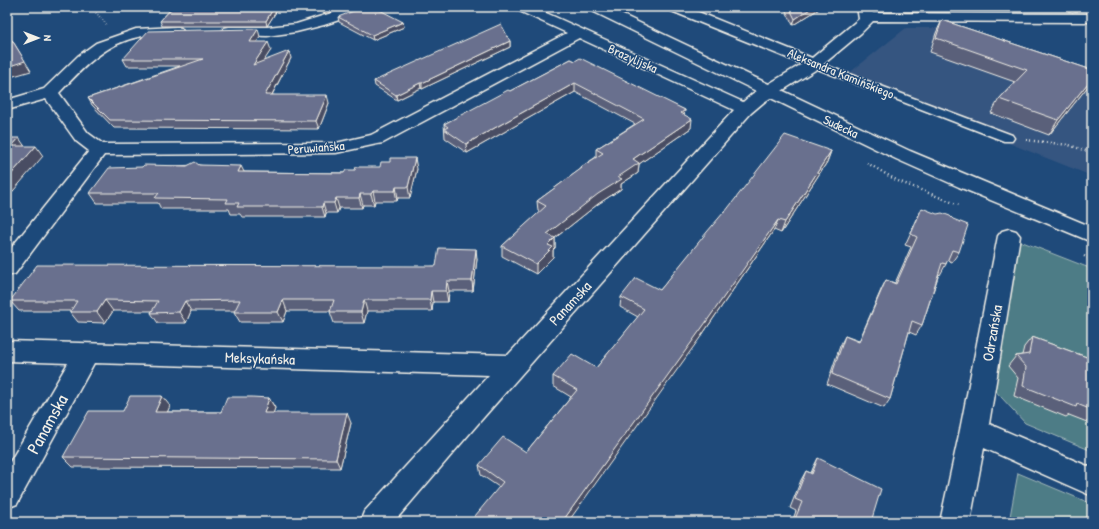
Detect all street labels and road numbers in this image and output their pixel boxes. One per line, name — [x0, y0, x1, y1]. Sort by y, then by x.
street label: Brazylijska — [605, 39, 661, 77]
street label: Aleksandra Kamińskiego — [785, 43, 897, 103]
street label: Sudecka — [820, 110, 862, 142]
street label: Peruwiańska — [287, 136, 345, 158]
street label: Panamska — [544, 276, 596, 330]
street label: Odrzańska — [977, 303, 1007, 363]
street label: Meksykańska — [225, 346, 295, 370]
street label: Panamska — [20, 390, 74, 458]

